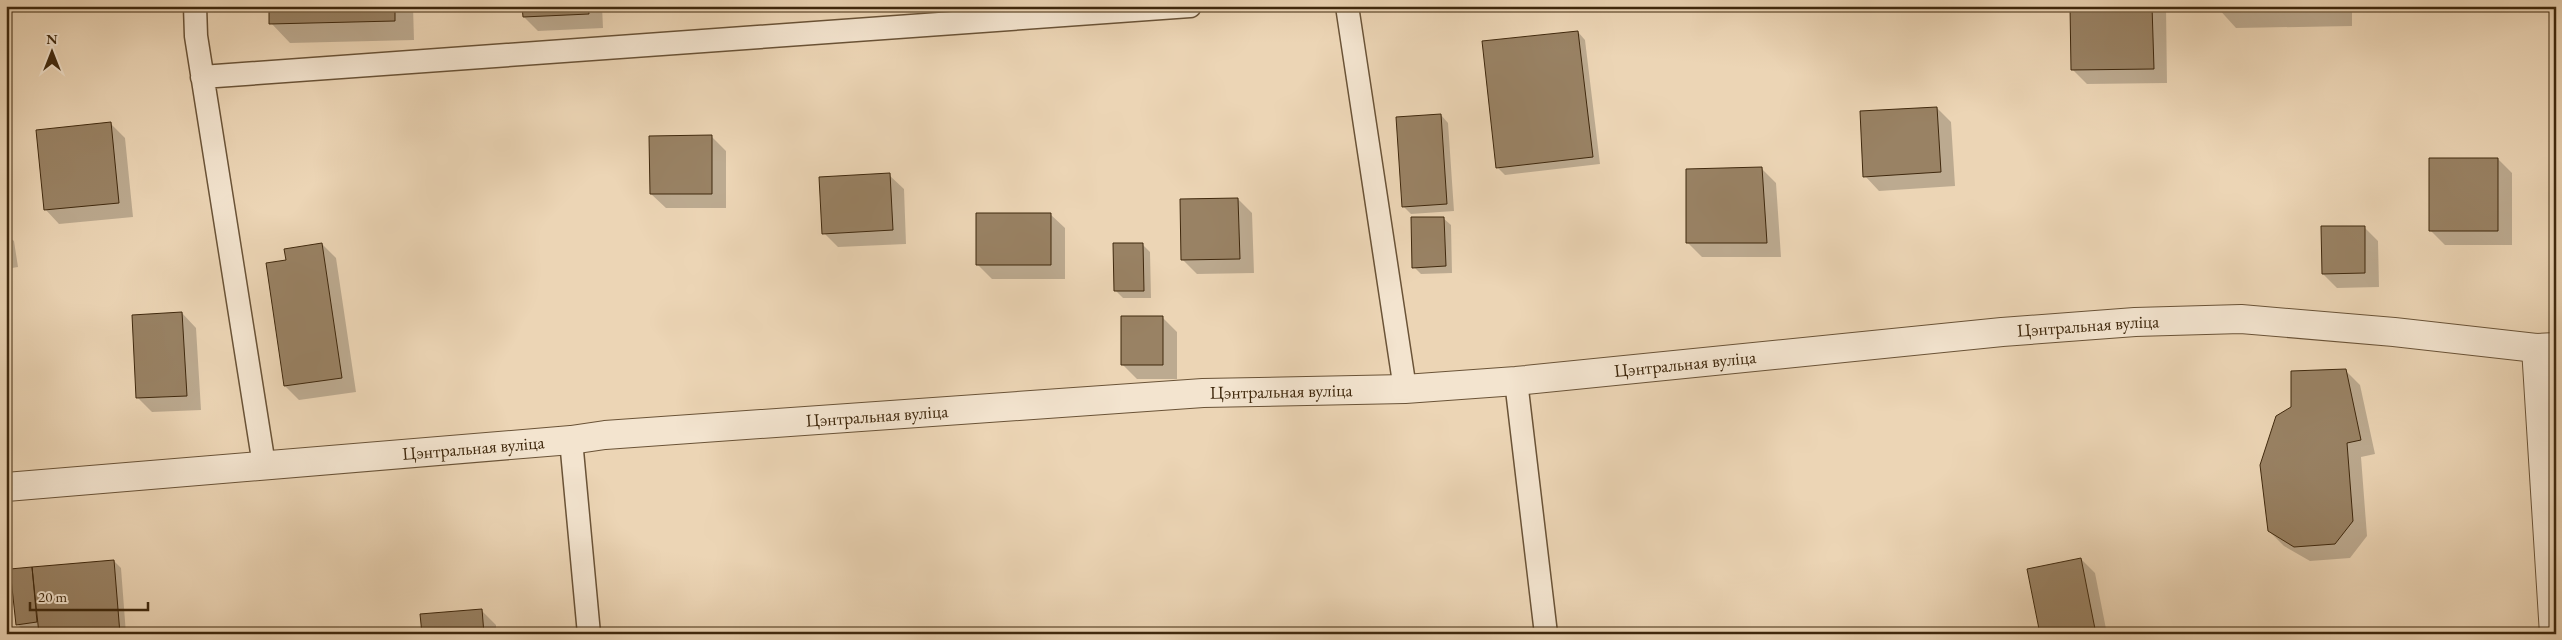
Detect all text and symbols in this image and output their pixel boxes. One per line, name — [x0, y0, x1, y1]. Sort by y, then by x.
north arrow — [28, 28, 78, 78]
text: N — [46, 30, 58, 48]
street label: Цэнтральная вуліца — [2016, 309, 2160, 342]
street label: Цэнтральная вуліца — [1613, 345, 1758, 382]
street label: Цэнтральная вуліца — [1210, 378, 1354, 404]
street label: Цэнтральная вуліца — [805, 399, 950, 432]
street label: Цэнтральная вуліца — [401, 430, 546, 465]
scale bar — [30, 580, 148, 612]
text: 20 m — [38, 587, 67, 606]

